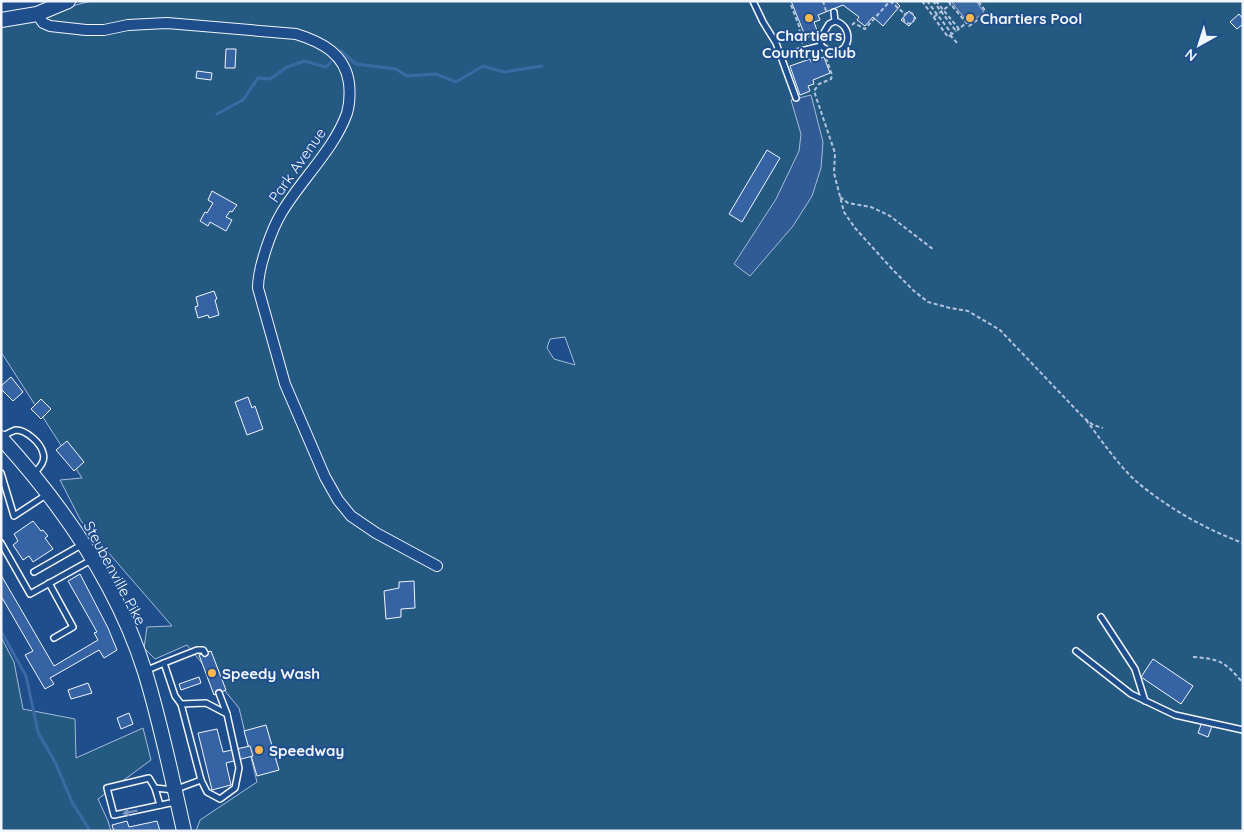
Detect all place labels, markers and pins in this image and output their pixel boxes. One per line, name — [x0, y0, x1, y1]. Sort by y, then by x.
place label: Chartiers Pool — [980, 9, 1082, 28]
marker: Chartiers Country Club — [803, 12, 815, 24]
marker: Chartiers Pool — [964, 12, 976, 24]
place label: Chartiers Country Club — [762, 26, 856, 62]
place label: Speedy Wash — [222, 664, 320, 683]
marker: Speedy Wash — [206, 667, 218, 679]
place label: Speedway — [269, 741, 344, 760]
marker: Speedway — [253, 744, 265, 756]

